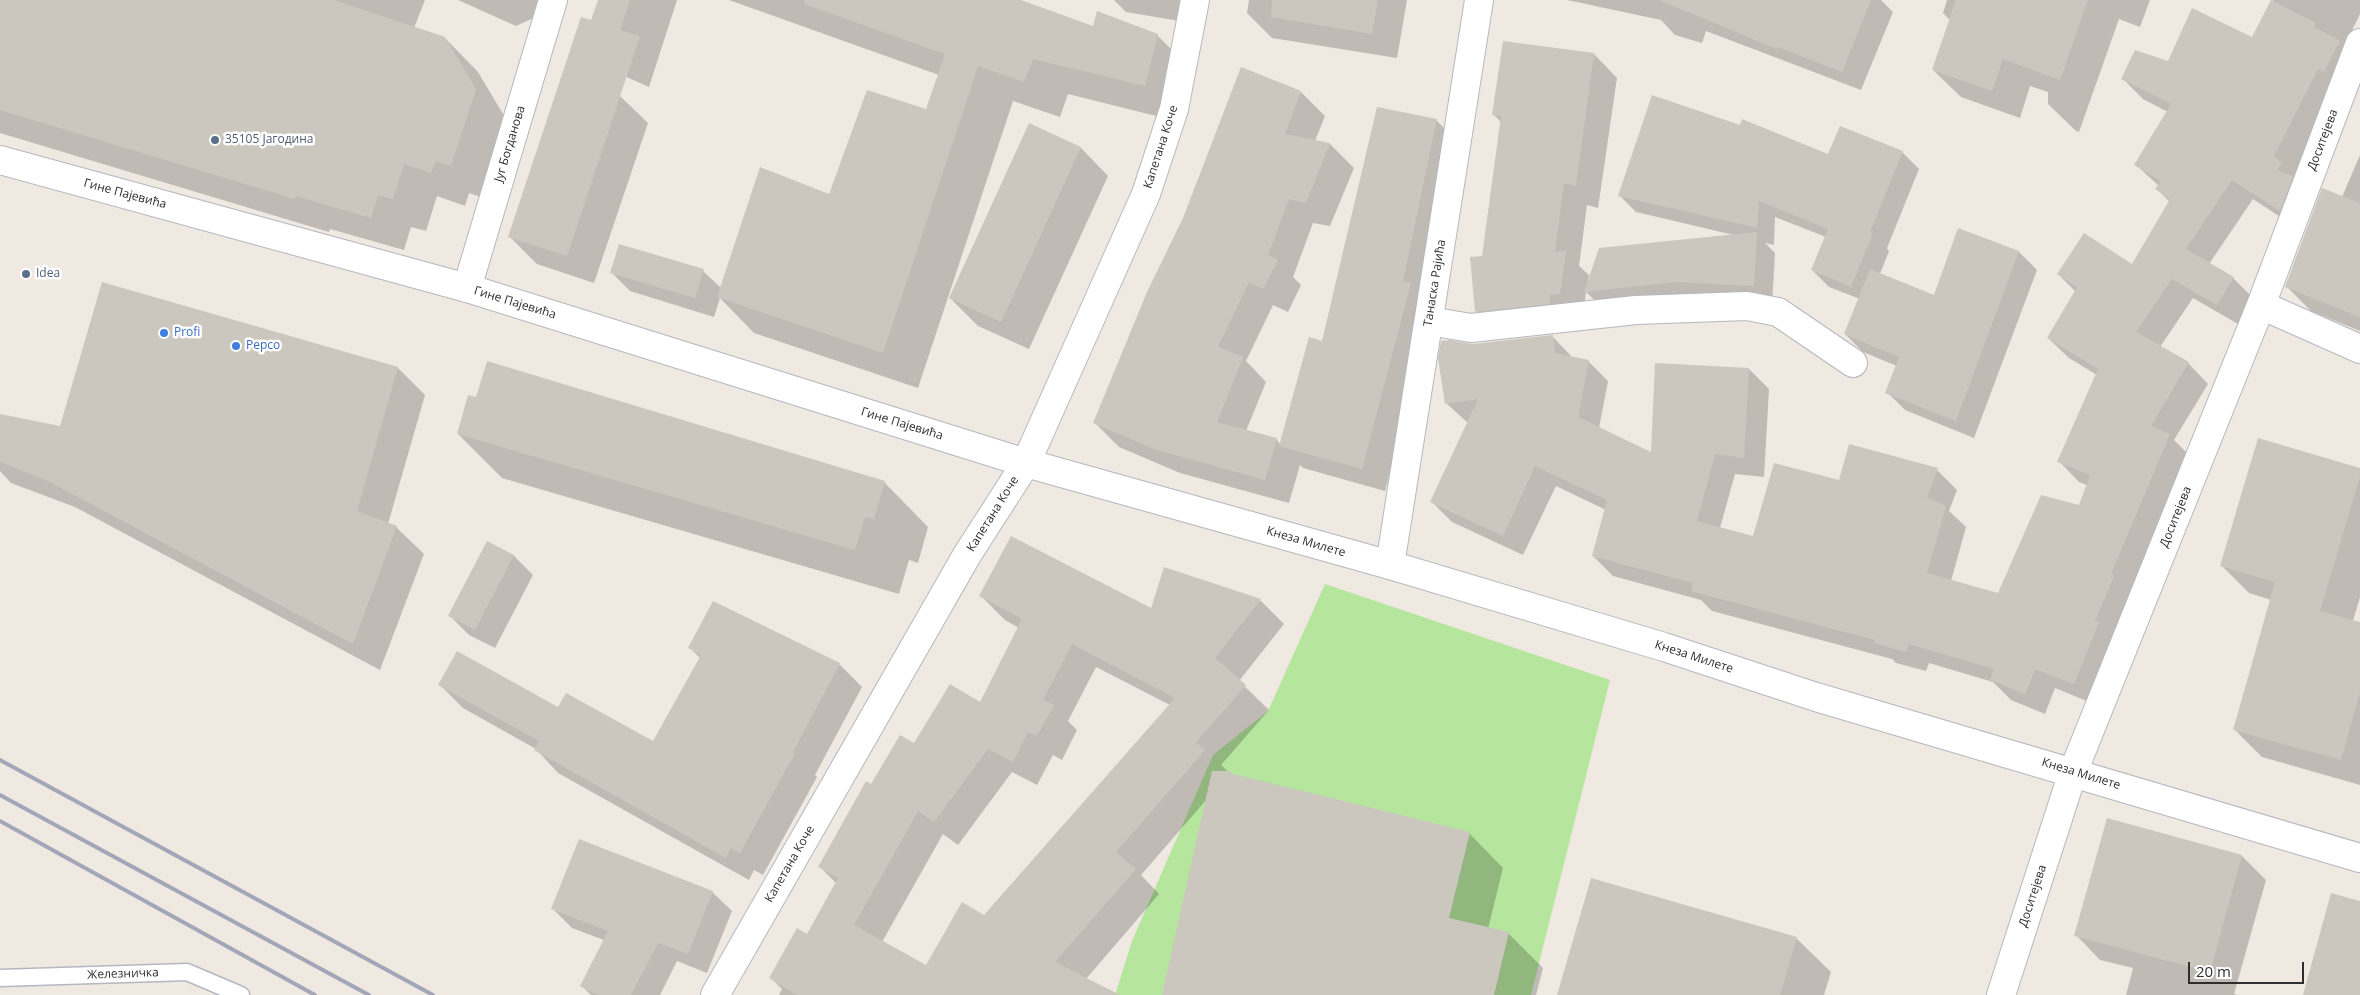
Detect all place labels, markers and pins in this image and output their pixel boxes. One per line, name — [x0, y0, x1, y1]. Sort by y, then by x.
place label: 35105 Јагодина — [225, 133, 313, 147]
marker: 35105 Јагодина — [209, 134, 221, 146]
place label: Idea — [36, 267, 60, 281]
marker: Idea — [20, 268, 32, 280]
place label: Profi — [174, 326, 200, 340]
marker: Profi — [158, 327, 170, 339]
place label: Pepco — [246, 339, 280, 353]
marker: Pepco — [230, 340, 242, 352]

